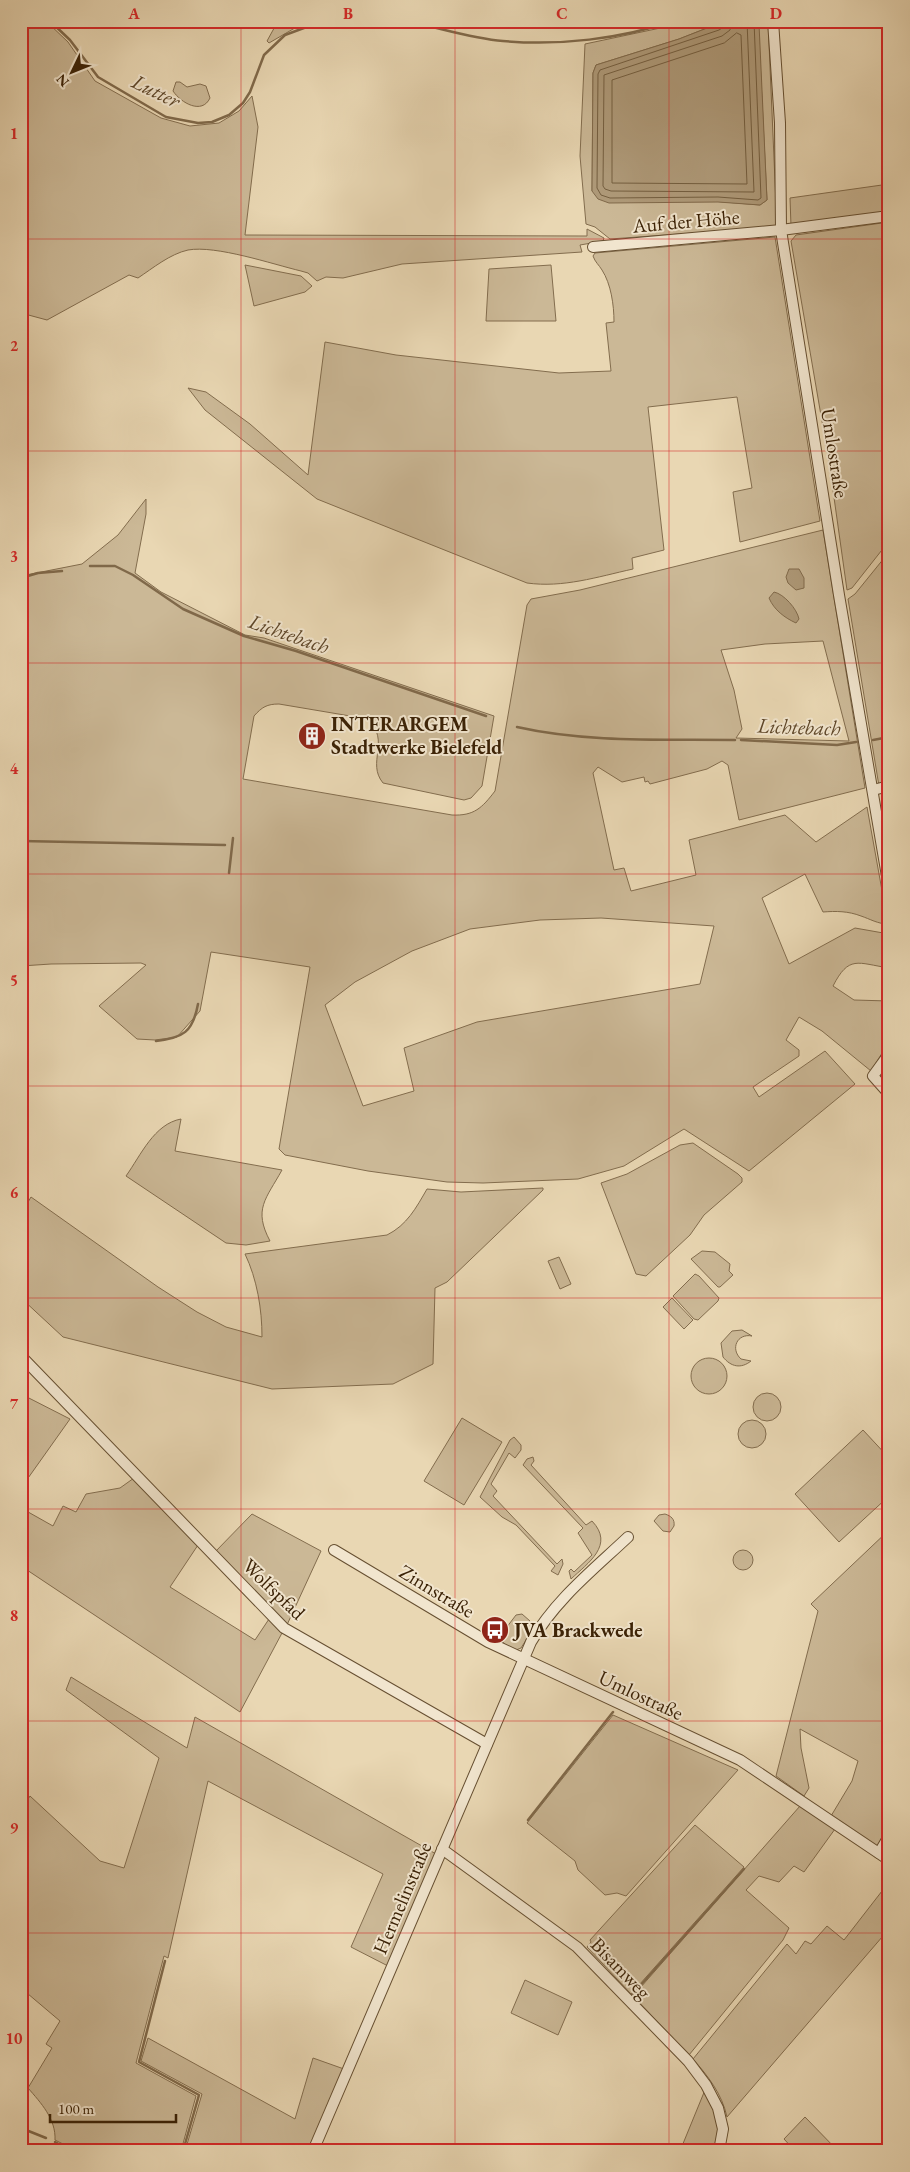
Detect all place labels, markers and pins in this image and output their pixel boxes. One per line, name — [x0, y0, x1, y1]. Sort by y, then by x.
place label: INTERARGEM Stadtwerke Bielefeld — [331, 711, 502, 760]
building icon: INTERARGEM Stadtwerke Bielefeld — [297, 721, 327, 751]
bus stop icon: JVA Brackwede — [480, 1615, 510, 1645]
place label: JVA Brackwede — [512, 1617, 643, 1643]

